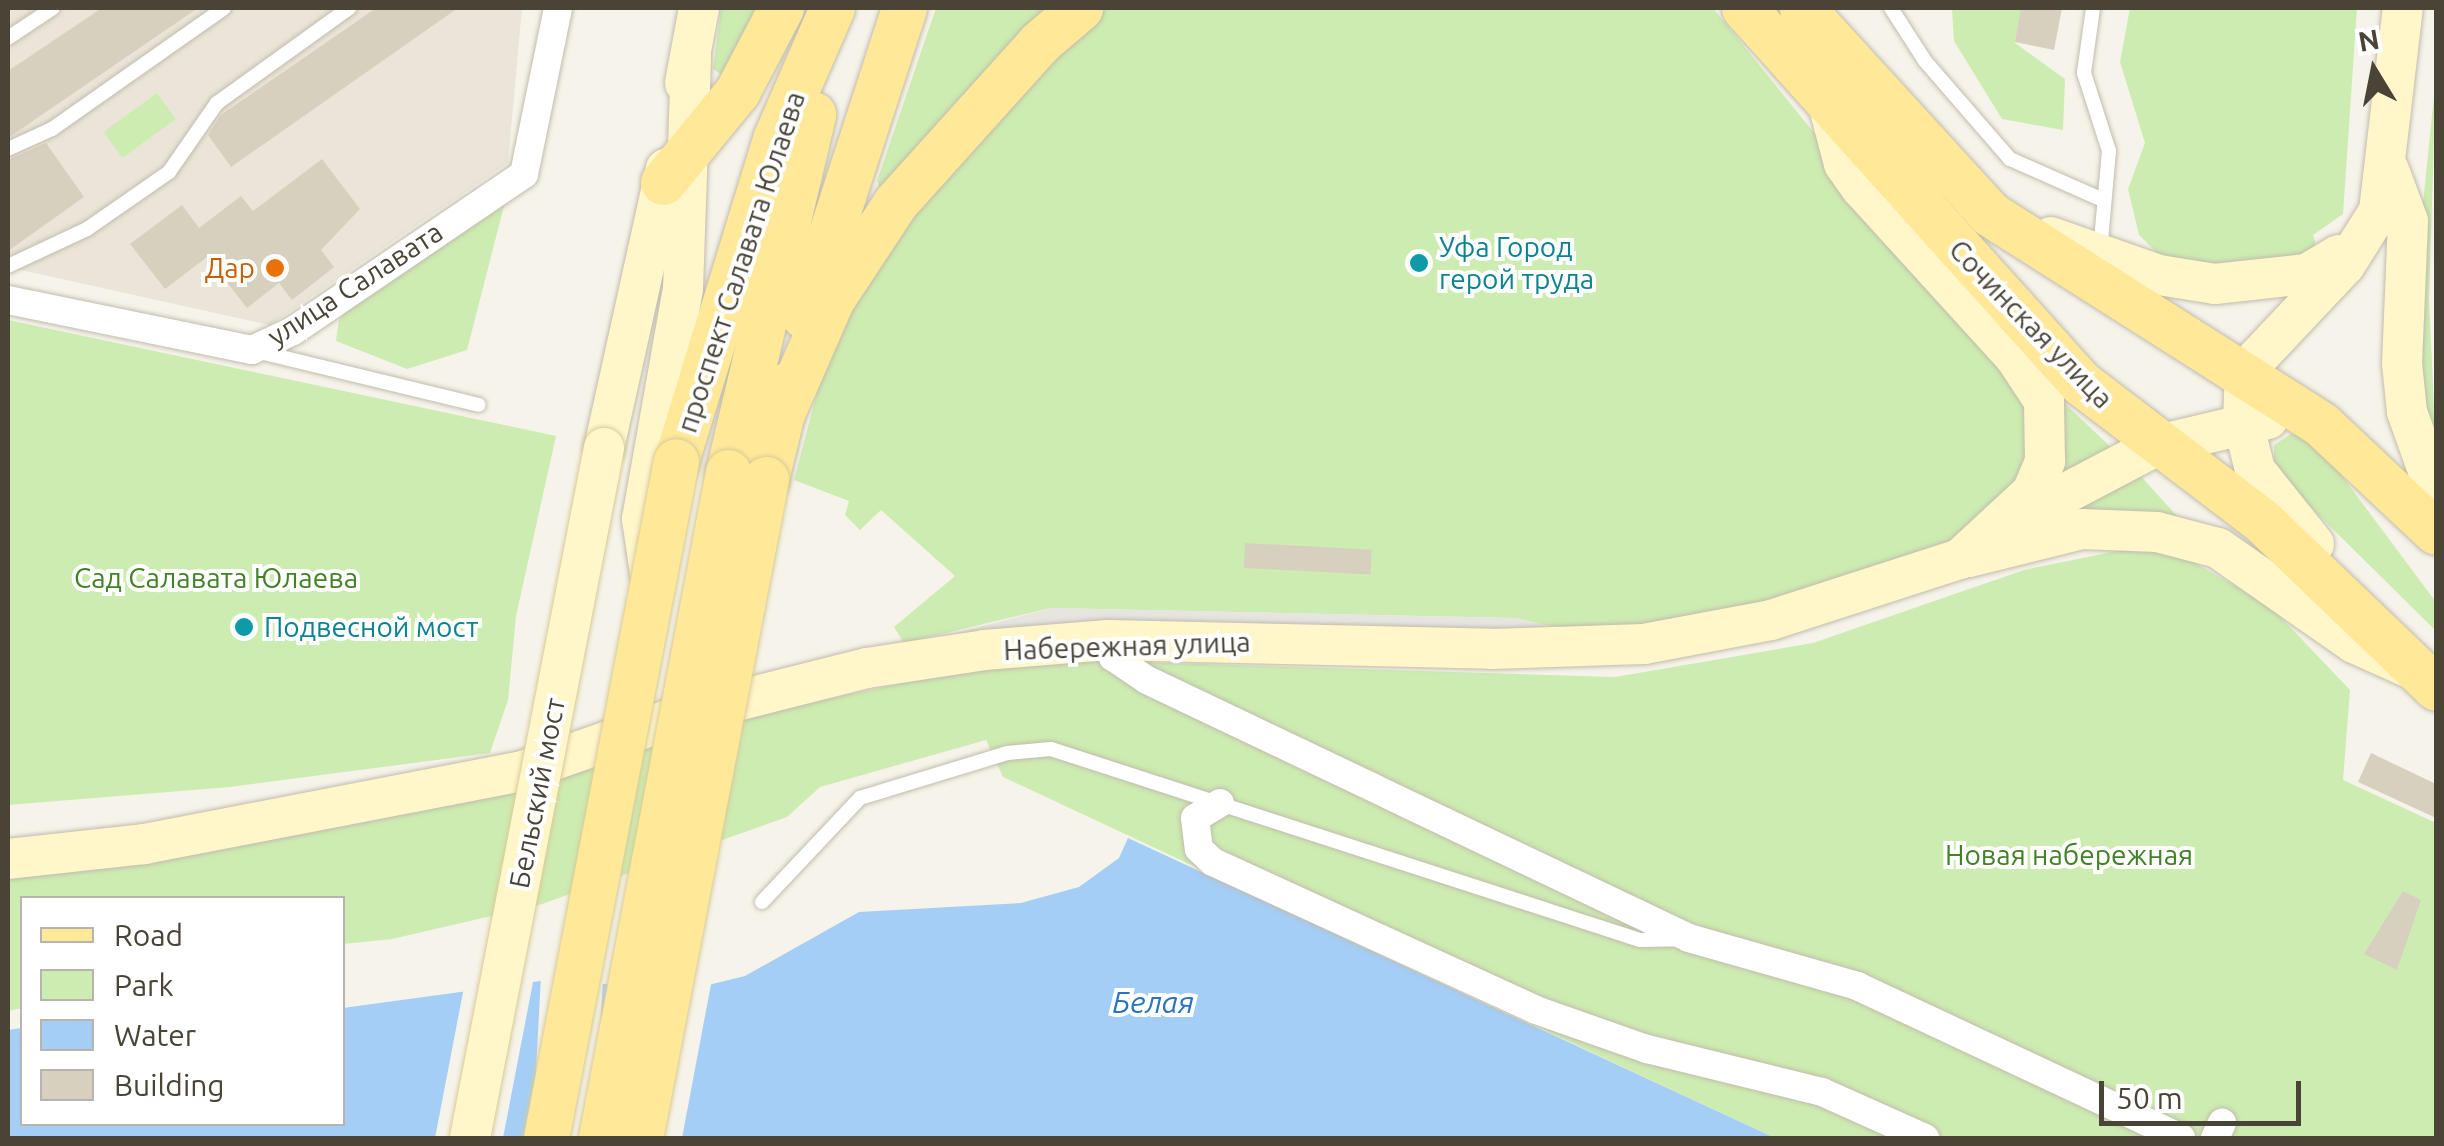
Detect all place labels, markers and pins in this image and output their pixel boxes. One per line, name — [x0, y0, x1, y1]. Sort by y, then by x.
place label: Уфа Город герой труда — [1439, 230, 1594, 296]
place label: Дар — [205, 251, 255, 285]
marker: Уфа Город герой труда — [1408, 252, 1430, 274]
marker: Дар — [264, 257, 286, 279]
place label: Подвесной мост — [264, 610, 478, 644]
marker: Подвесной мост — [233, 616, 255, 638]

